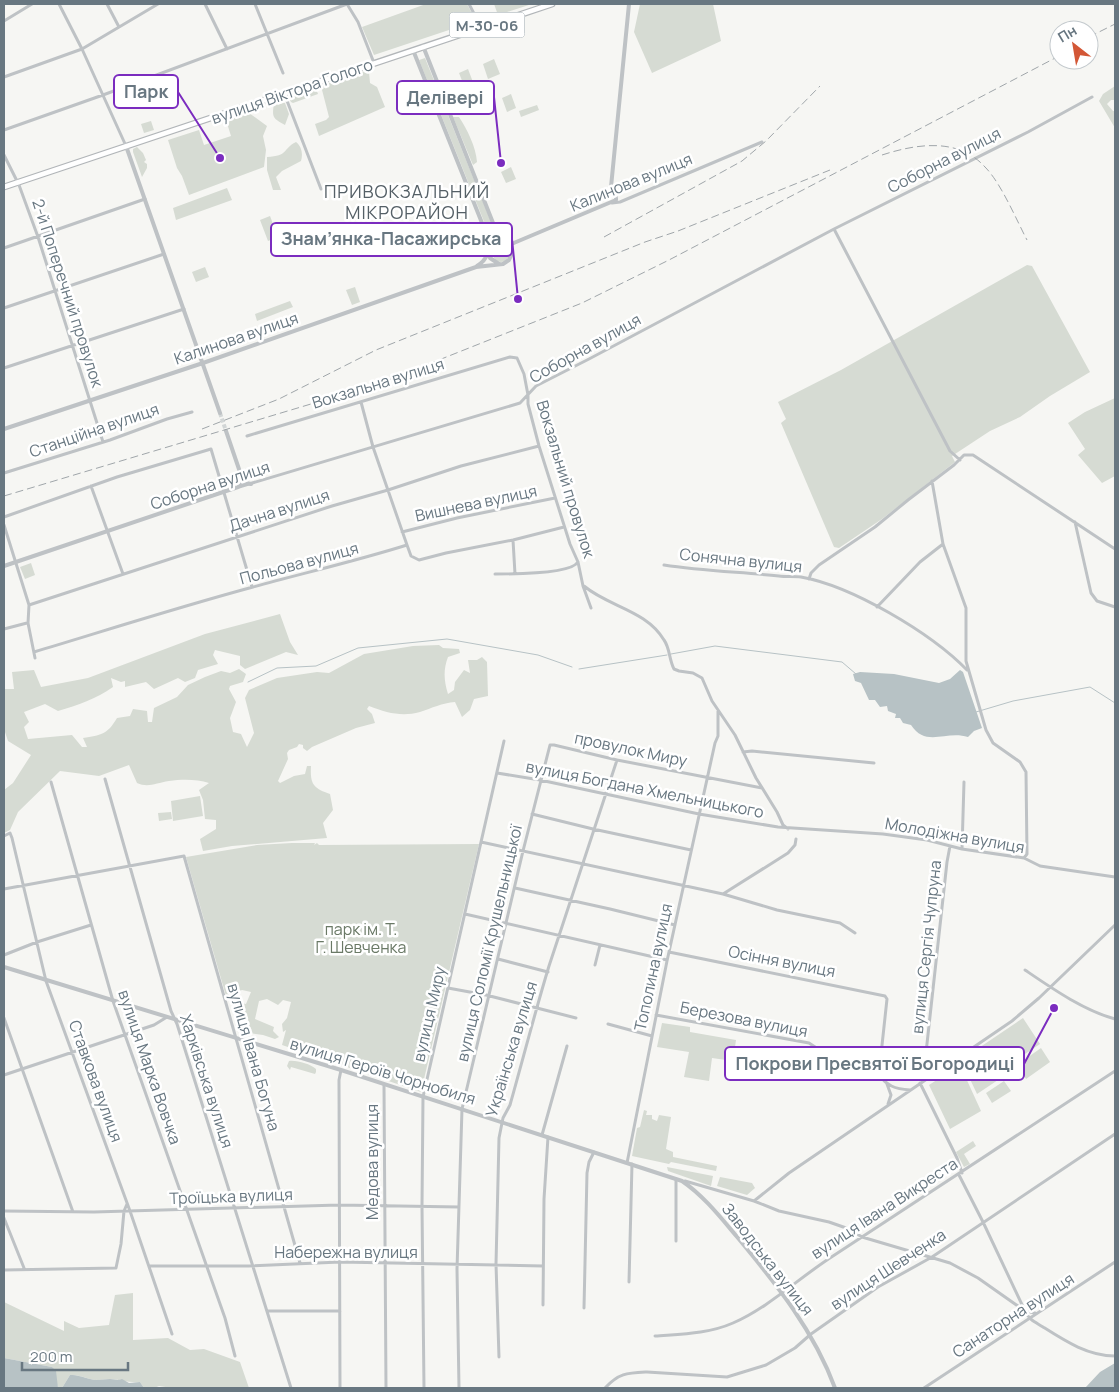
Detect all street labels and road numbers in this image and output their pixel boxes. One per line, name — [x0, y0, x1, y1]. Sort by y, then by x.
road number: М-30-06 — [450, 12, 524, 38]
street label: вулиця Віктора Голого — [208, 53, 376, 129]
street label: Соборна вулиця — [884, 122, 1004, 198]
street label: Калинова вулиця — [567, 147, 695, 217]
street label: 2-й Поперечний провулок — [27, 196, 109, 391]
street label: Калинова вулиця — [171, 306, 301, 370]
street label: Соборна вулиця — [525, 308, 645, 388]
street label: Вокзальна вулиця — [309, 352, 447, 414]
street label: Вокзальний провулок — [532, 397, 601, 562]
street label: Станційна вулиця — [26, 398, 162, 462]
street label: Соборна вулиця — [147, 455, 273, 515]
street label: Вишнева вулиця — [413, 479, 539, 527]
street label: Дачна вулиця — [226, 483, 332, 537]
street label: Польова вулиця — [237, 537, 361, 589]
street label: Сонячна вулиця — [679, 543, 803, 577]
street label: провулок Миру — [573, 726, 690, 772]
street label: вулиця Богдана Хмельницького — [524, 755, 766, 823]
street label: Молодіжна вулиця — [883, 812, 1027, 858]
street label: вулиця Соломії Крушельницької — [451, 821, 527, 1064]
street label: вулиця Сергія Чупруна — [906, 859, 946, 1035]
street label: Тополина вулиця — [629, 901, 677, 1033]
street label: Осіння вулиця — [727, 940, 837, 982]
street label: вулиця Миру — [407, 964, 451, 1064]
street label: Українська вулиця — [480, 979, 542, 1119]
street label: вулиця Івана Богуна — [222, 980, 286, 1134]
street label: вулиця Марка Вовчка — [113, 987, 187, 1147]
street label: Березова вулиця — [678, 996, 810, 1042]
street label: Харківська вулиця — [175, 1011, 239, 1151]
street label: Ставкова вулиця — [64, 1017, 128, 1145]
street label: вулиця Героїв Чорнобиля — [288, 1032, 478, 1110]
street label: Медова вулиця — [361, 1104, 383, 1220]
street label: вулиця Івана Викреста — [806, 1152, 962, 1264]
street label: Троїцька вулиця — [169, 1183, 293, 1209]
street label: Заводська вулиця — [717, 1198, 819, 1320]
street label: вулиця Шевченка — [826, 1223, 950, 1315]
street label: Набережна вулиця — [274, 1241, 418, 1263]
street label: Санаторна вулиця — [948, 1267, 1078, 1363]

